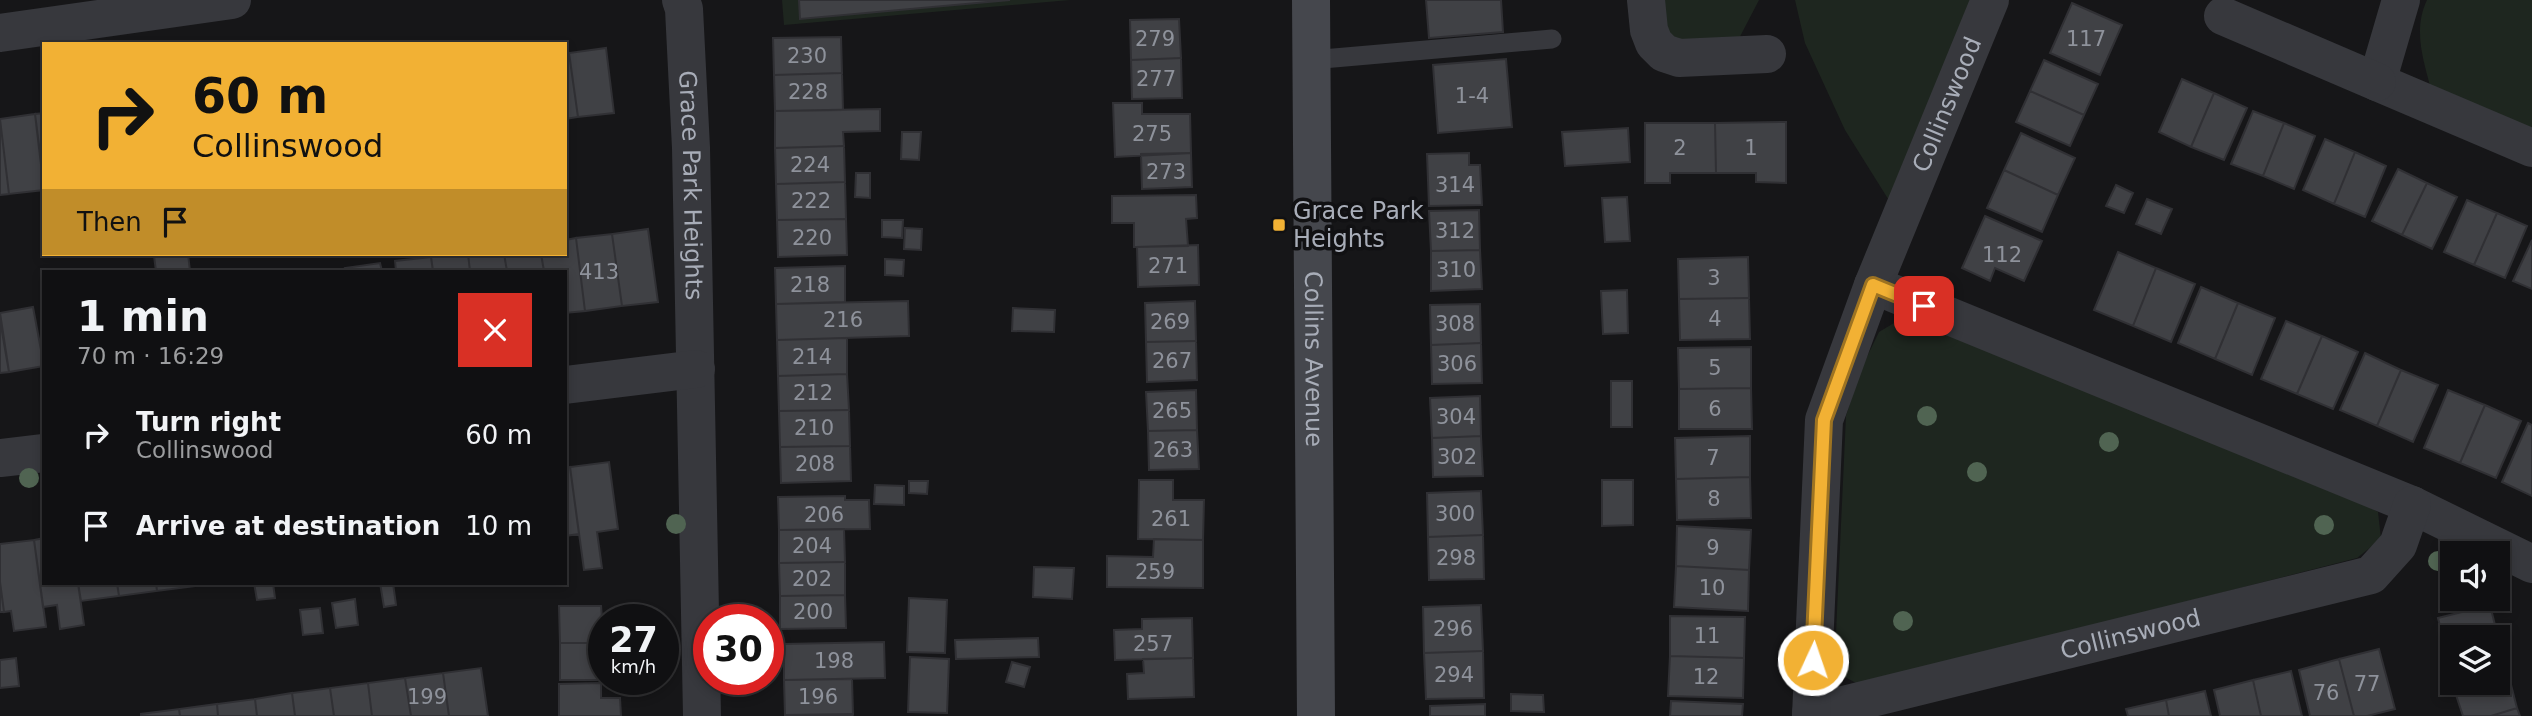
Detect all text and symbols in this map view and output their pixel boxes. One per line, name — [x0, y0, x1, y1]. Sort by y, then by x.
house number: 279 — [1135, 27, 1175, 51]
house number: 117 — [2066, 27, 2106, 51]
street label: Collinswood — [1907, 33, 1987, 176]
house number: 230 — [787, 44, 827, 68]
house number: 277 — [1136, 67, 1176, 91]
text: 60 m — [192, 68, 328, 125]
icon: right — [77, 70, 168, 161]
street label: Grace Park Heights — [673, 70, 708, 301]
house number: 228 — [788, 80, 828, 104]
house number: 1-4 — [1455, 84, 1489, 108]
house number: 275 — [1132, 122, 1172, 146]
text: Collinswood — [192, 127, 383, 165]
house number: 2 — [1673, 136, 1687, 160]
house number: 1 — [1744, 136, 1758, 160]
house number: 224 — [790, 153, 830, 177]
house number: 273 — [1146, 160, 1186, 184]
house number: 314 — [1435, 173, 1475, 197]
house number: 222 — [791, 189, 831, 213]
place label: Grace Park Heights — [1293, 197, 1424, 253]
icon: arrive — [156, 203, 194, 241]
text: Then — [77, 207, 142, 237]
marker: Grace Park Heights — [1271, 217, 1287, 233]
house number: 312 — [1435, 219, 1475, 243]
house number: 220 — [792, 226, 832, 250]
house number: 112 — [1982, 243, 2022, 267]
house number: 271 — [1148, 254, 1188, 278]
house number: 310 — [1436, 258, 1476, 282]
house number: 413 — [579, 260, 619, 284]
house number: 3 — [1707, 266, 1721, 290]
street label: Collins Avenue — [1299, 271, 1328, 447]
house number: 218 — [790, 273, 830, 297]
pin — [1894, 276, 1954, 336]
icon: arrive — [1905, 287, 1943, 325]
text: 1 min — [77, 292, 209, 341]
button: close — [458, 293, 532, 367]
house number: 4 — [1708, 307, 1722, 331]
house number: 216 — [823, 308, 863, 332]
house number: 269 — [1150, 310, 1190, 334]
house number: 308 — [1435, 312, 1475, 336]
text: 70 m · 16:29 — [77, 343, 224, 369]
house number: 214 — [792, 345, 832, 369]
house number: 267 — [1152, 349, 1192, 373]
house number: 306 — [1437, 352, 1477, 376]
house number: 5 — [1708, 356, 1722, 380]
house number: 212 — [793, 381, 833, 405]
house number: 6 — [1708, 397, 1722, 421]
house number: 265 — [1152, 399, 1192, 423]
house number: 304 — [1436, 405, 1476, 429]
text: Turn right — [136, 407, 281, 437]
icon: right — [77, 416, 115, 454]
house number: 210 — [794, 416, 834, 440]
text: 60 m — [465, 420, 532, 450]
text: Collinswood — [136, 437, 273, 463]
house number: 263 — [1153, 438, 1193, 462]
house number: 302 — [1437, 445, 1477, 469]
house number: 7 — [1706, 446, 1720, 470]
house number: 208 — [795, 452, 835, 476]
house number: 8 — [1707, 487, 1721, 511]
house number: 300 — [1435, 502, 1475, 526]
house number: 206 — [804, 503, 844, 527]
icon: arrive — [77, 507, 115, 545]
house number: 261 — [1151, 507, 1191, 531]
text: Arrive at destination — [136, 511, 440, 541]
text: 10 m — [465, 511, 532, 541]
house number: 204 — [792, 534, 832, 558]
house number: 9 — [1706, 536, 1720, 560]
map controls — [2440, 541, 2510, 695]
button: sound — [2440, 541, 2510, 611]
house number: 298 — [1436, 546, 1476, 570]
house number: 259 — [1135, 560, 1175, 584]
house number: 202 — [792, 567, 832, 591]
house number: 10 — [1699, 576, 1725, 600]
house number: 200 — [793, 600, 833, 624]
speed limit sign: 30 — [693, 604, 784, 695]
street label: Collinswood — [2057, 604, 2203, 665]
house number: 296 — [1433, 617, 1473, 641]
text: 27 — [609, 620, 658, 660]
position arrow — [1776, 623, 1850, 697]
house number: 11 — [1694, 624, 1720, 648]
button: layers — [2440, 625, 2510, 695]
house number: 257 — [1133, 632, 1173, 656]
house number: 198 — [814, 649, 854, 673]
text: km/h — [611, 656, 656, 677]
house number: 294 — [1434, 663, 1474, 687]
house number: 12 — [1693, 665, 1719, 689]
house number: 77 — [2354, 672, 2380, 696]
house number: 76 — [2313, 681, 2339, 705]
house number: 199 — [407, 685, 447, 709]
house number: 196 — [798, 685, 838, 709]

